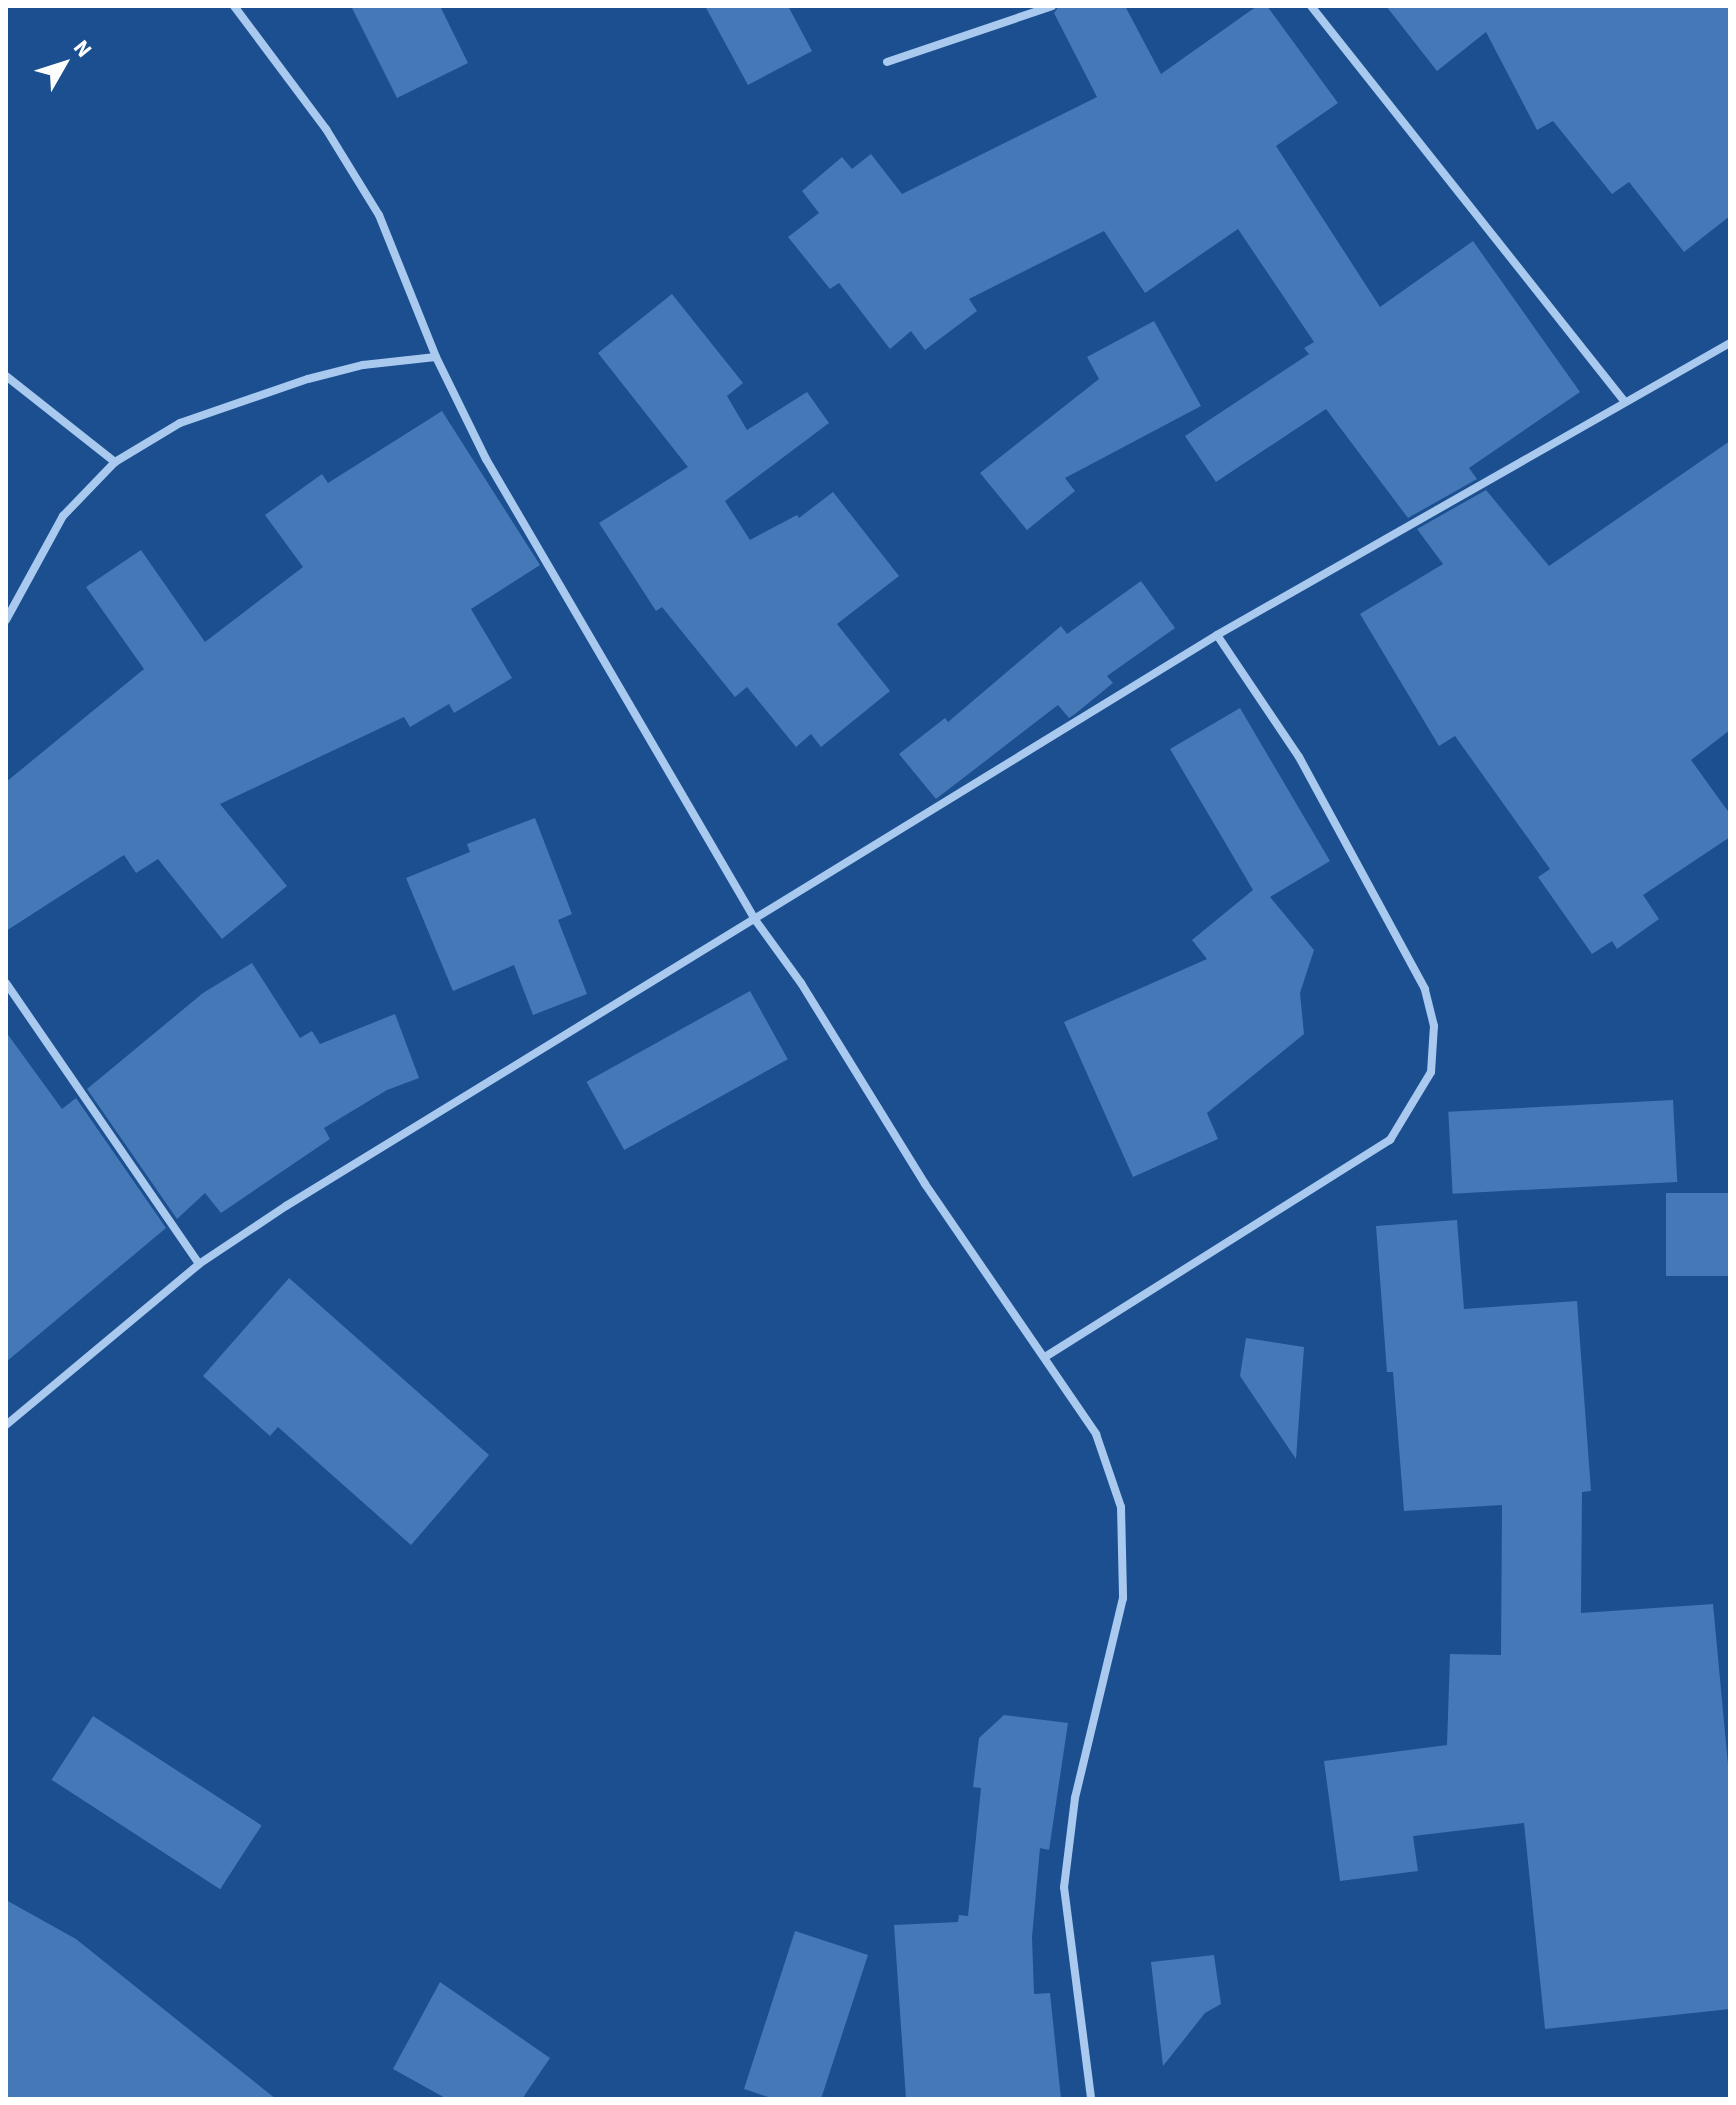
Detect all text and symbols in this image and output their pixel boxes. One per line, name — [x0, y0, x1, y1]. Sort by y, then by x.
north arrow — [24, 24, 104, 104]
text: N — [66, 33, 100, 65]

